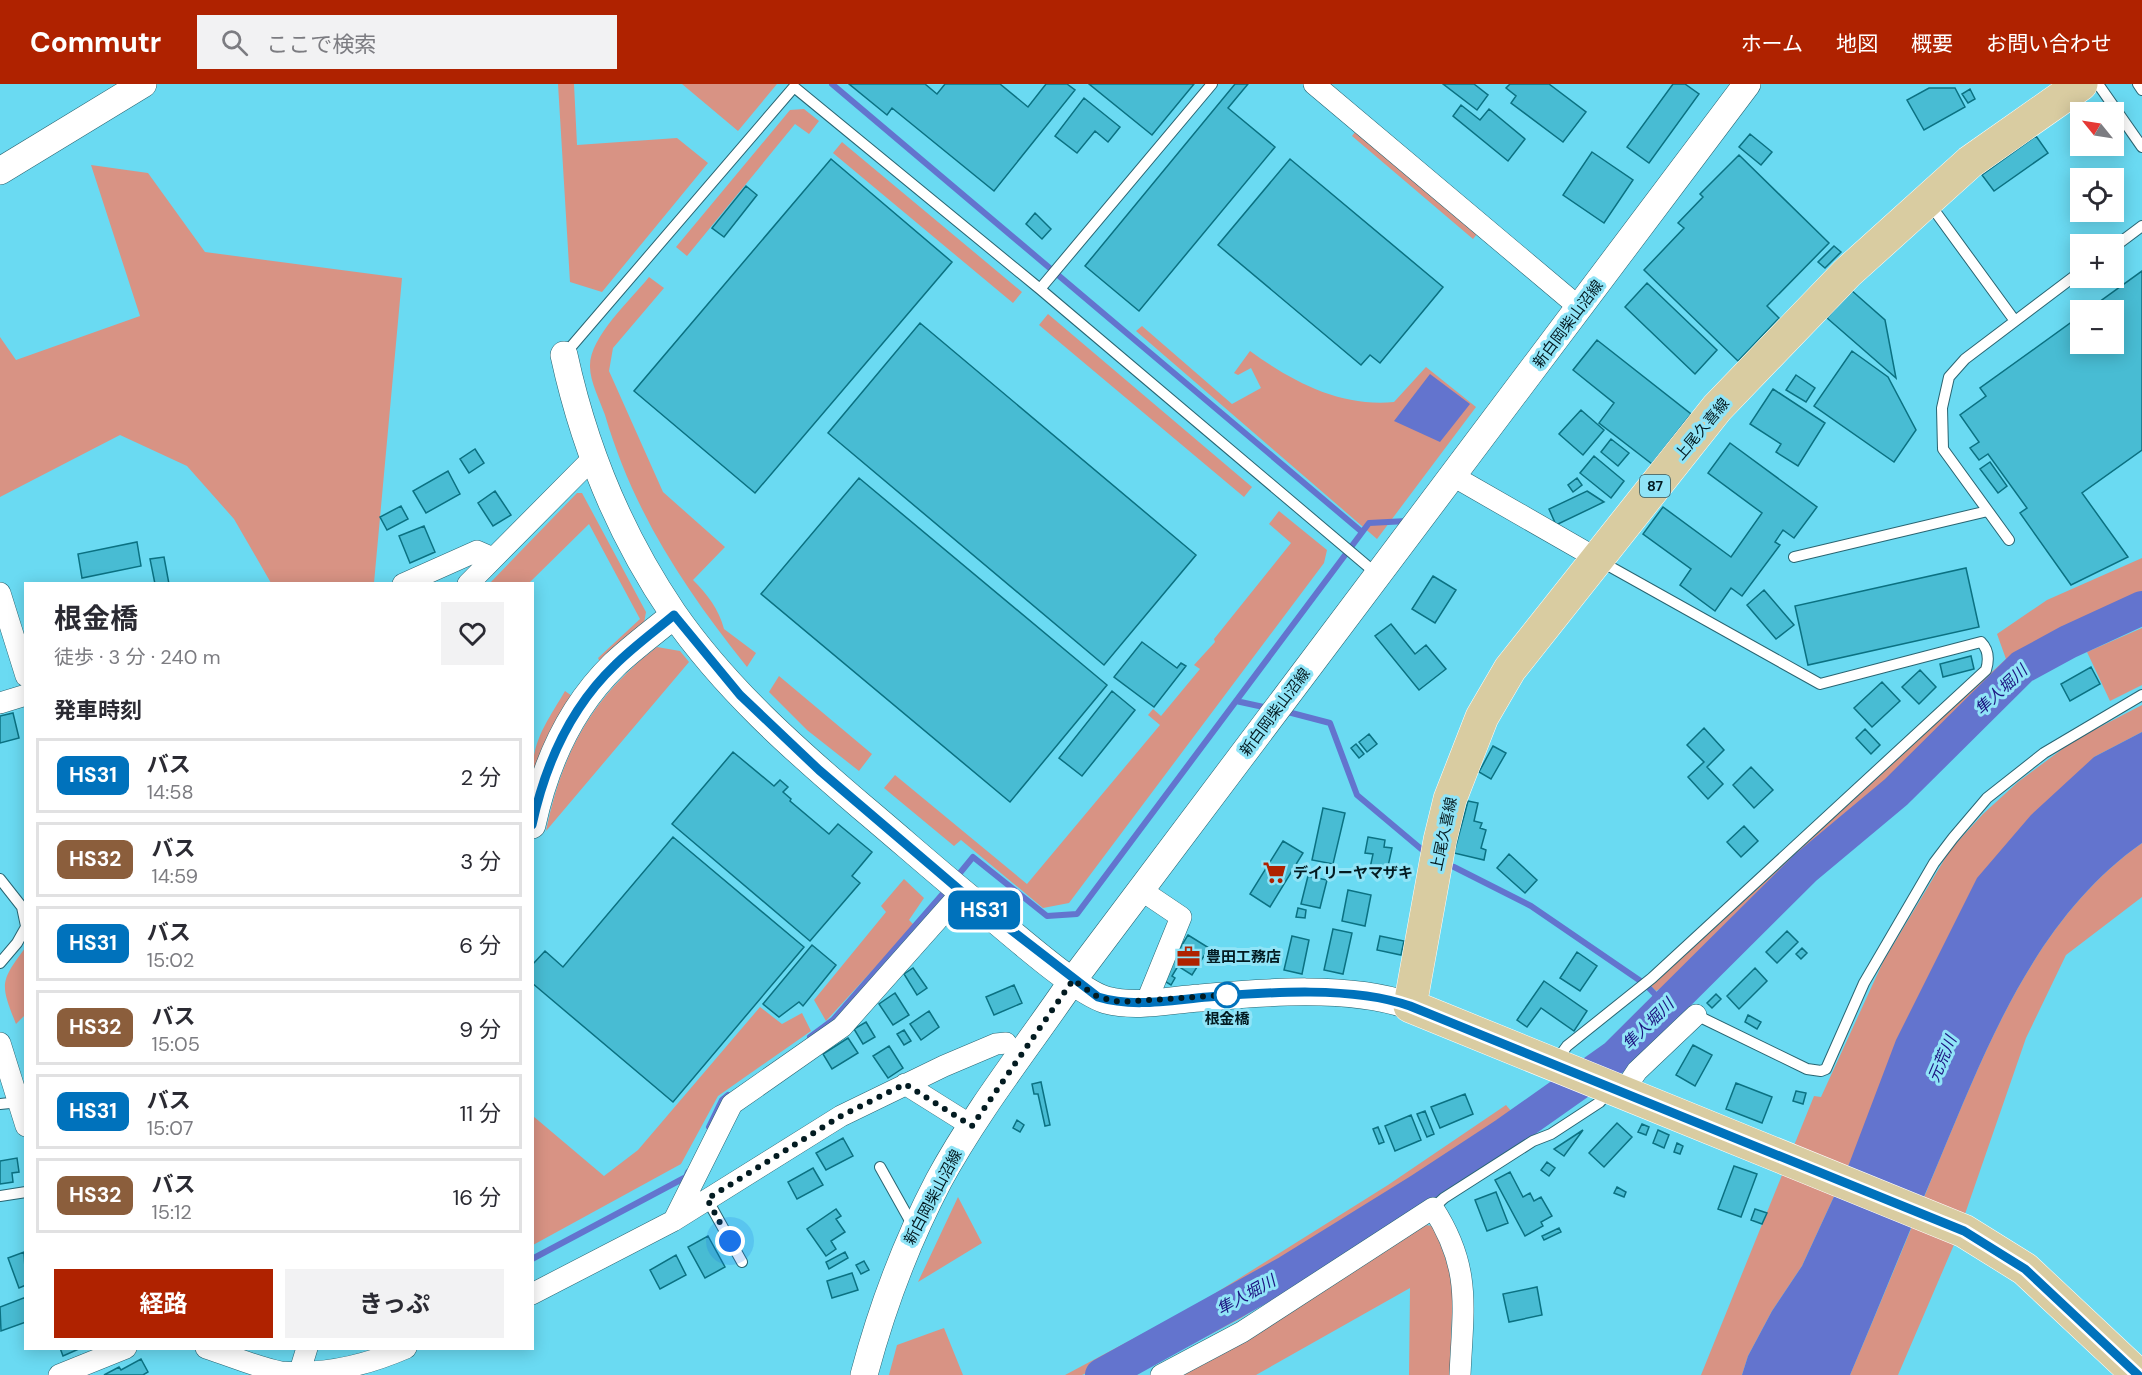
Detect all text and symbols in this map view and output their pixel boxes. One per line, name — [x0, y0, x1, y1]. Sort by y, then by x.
search box — [197, 15, 617, 69]
text: Commutr — [30, 24, 161, 61]
icon: search — [218, 26, 251, 59]
text: ここで検索 — [266, 30, 376, 59]
text: ホーム — [1741, 30, 1803, 58]
text: 地図 — [1836, 30, 1878, 58]
text: 概要 — [1911, 30, 1953, 58]
text: お問い合わせ — [1986, 30, 2112, 58]
north arrow — [2070, 102, 2124, 156]
map controls — [2070, 102, 2124, 354]
button: locate — [2070, 168, 2124, 222]
button: + — [2070, 234, 2124, 288]
street label: 新白岡柴山沼線 — [1528, 276, 1608, 372]
button: − — [2070, 300, 2124, 354]
street label: 上尾久喜線 — [1670, 394, 1734, 464]
road number: 87 — [1640, 475, 1670, 497]
text: 根金橋 — [54, 600, 138, 637]
button: heart — [441, 602, 504, 665]
text: 徒歩 · 3 分 · 240 m — [54, 644, 220, 670]
water label: 隼人堀川 — [1970, 659, 2033, 720]
street label: 新白岡柴山沼線 — [1235, 664, 1315, 760]
text: 発車時刻 — [54, 696, 142, 725]
text: バス — [147, 750, 191, 779]
text: HS31 — [69, 761, 117, 789]
text: 2 分 — [460, 763, 501, 792]
text: 14:58 — [147, 779, 194, 805]
street label: 上尾久喜線 — [1426, 795, 1462, 873]
text: バス — [151, 834, 195, 863]
text: HS32 — [69, 845, 121, 873]
text: 3 分 — [460, 847, 501, 876]
supermarket icon: デイリーヤマザキ — [1262, 860, 1288, 886]
text: 14:59 — [151, 863, 198, 889]
place label: デイリーヤマザキ — [1293, 863, 1413, 883]
line badge: HS31 — [942, 890, 1026, 930]
text: HS31 — [960, 896, 1008, 924]
text: バス — [147, 918, 191, 947]
text: HS31 — [69, 929, 117, 957]
text: 6 分 — [459, 931, 501, 960]
office icon: 豊田工務店 — [1175, 944, 1201, 970]
text: 15:02 — [147, 947, 194, 973]
place label: 豊田工務店 — [1206, 947, 1281, 967]
marker: 根金橋 — [1214, 982, 1240, 1008]
water label: 隼人堀川 — [1618, 993, 1679, 1054]
text: バス — [151, 1002, 195, 1031]
place label: 根金橋 — [1204, 1009, 1250, 1029]
text: HS32 — [69, 1013, 121, 1041]
text: 9 分 — [459, 1015, 501, 1044]
text: 15:05 — [151, 1031, 200, 1057]
water label: 元荒川 — [1923, 1031, 1962, 1085]
text: バス — [147, 1086, 191, 1115]
text: HS31 — [69, 1097, 117, 1125]
text: 11 分 — [459, 1099, 501, 1128]
text: 15:07 — [147, 1115, 193, 1141]
street label: 新白岡柴山沼線 — [900, 1146, 966, 1248]
text: バス — [151, 1170, 195, 1199]
text: HS32 — [69, 1181, 121, 1209]
text: 16 分 — [452, 1183, 501, 1212]
text: 15:12 — [151, 1199, 192, 1225]
your location — [715, 1226, 745, 1256]
button: 経路 — [54, 1269, 273, 1338]
button: きっぷ — [285, 1269, 504, 1338]
water label: 隼人堀川 — [1213, 1269, 1281, 1320]

